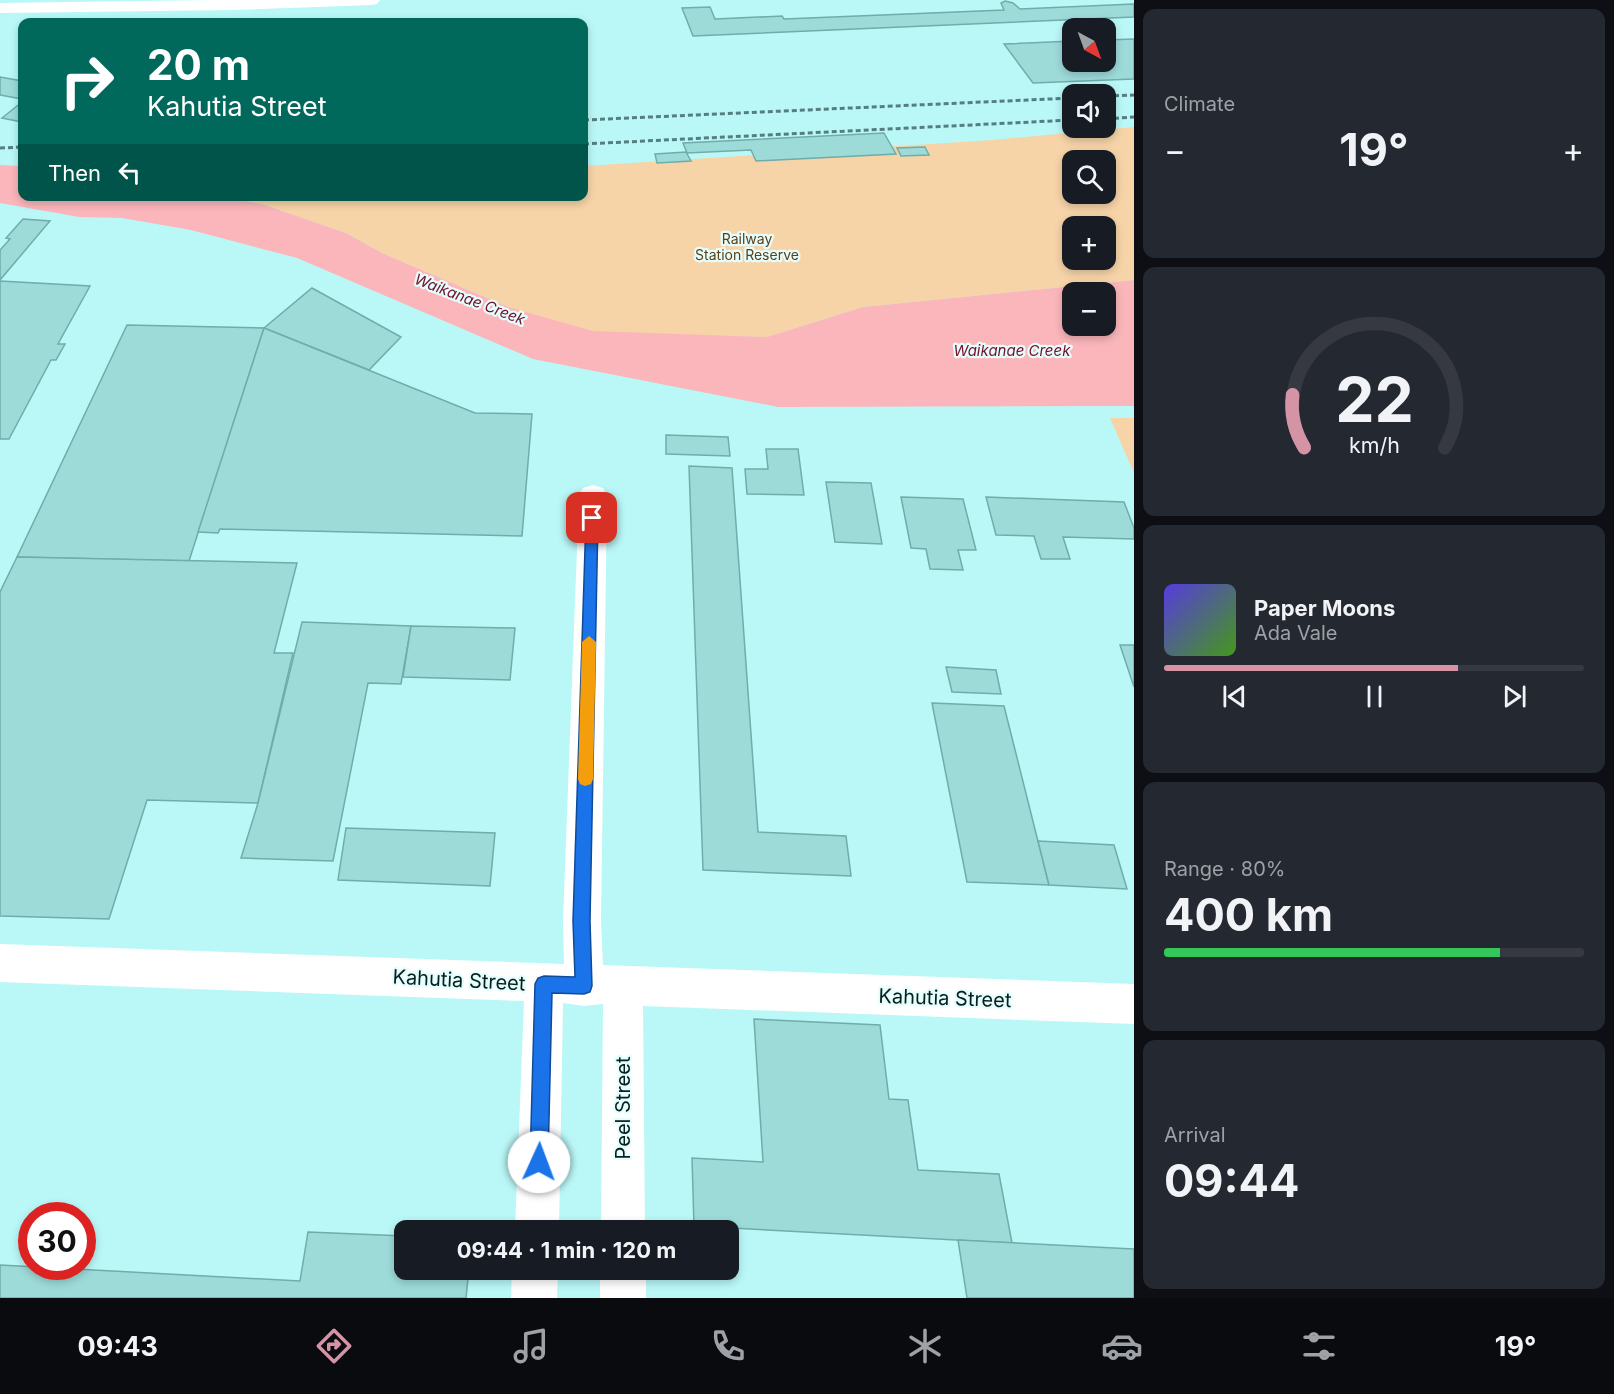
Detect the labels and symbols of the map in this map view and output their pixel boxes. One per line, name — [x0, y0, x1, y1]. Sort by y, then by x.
north arrow — [1062, 18, 1116, 72]
park label: Railway Station Reserve — [695, 230, 799, 263]
water label: Waikanae Creek — [412, 269, 529, 329]
water label: Waikanae Creek — [954, 341, 1071, 360]
pin — [566, 492, 617, 543]
street label: Kahutia Street — [392, 965, 526, 995]
street label: Kahutia Street — [878, 984, 1012, 1012]
street label: Peel Street — [611, 1056, 635, 1159]
position arrow — [507, 1130, 571, 1194]
speed limit sign: 30 — [18, 1202, 96, 1280]

